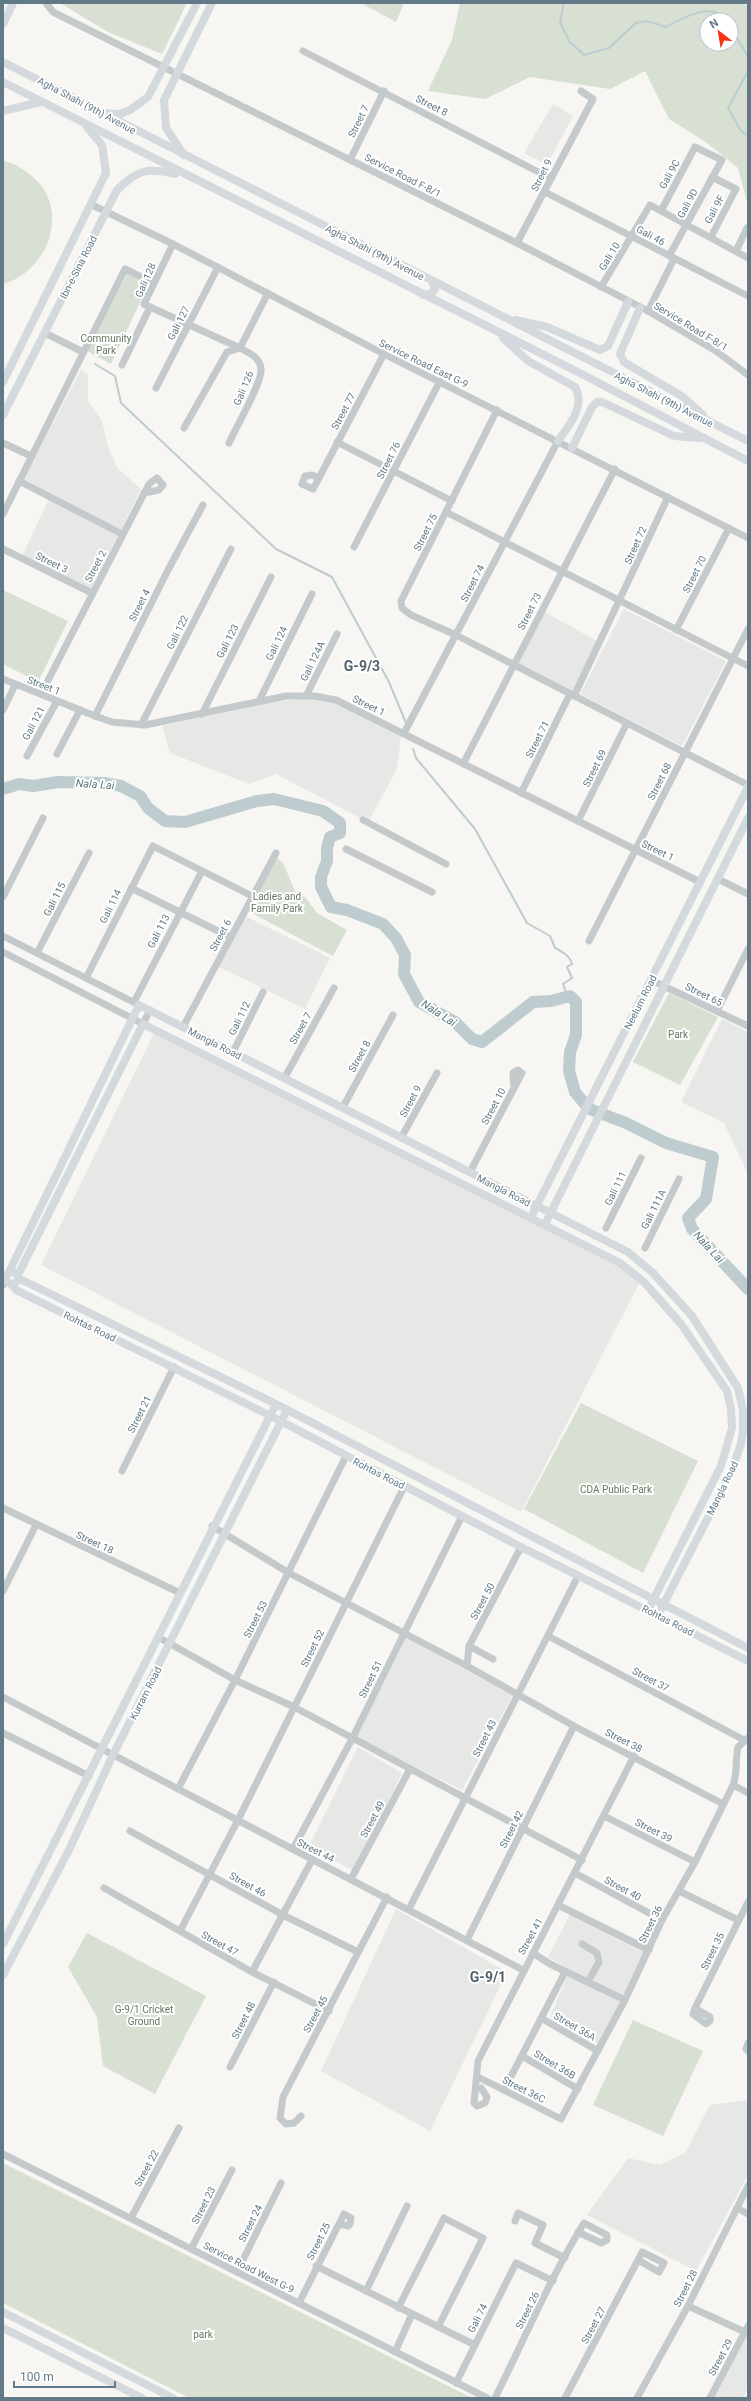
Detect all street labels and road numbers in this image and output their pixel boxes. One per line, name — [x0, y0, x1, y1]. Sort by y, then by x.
street label: Agha Shahi (9th) Avenue — [35, 75, 138, 137]
street label: Street 8 — [414, 93, 450, 118]
street label: Street 7 — [346, 103, 371, 139]
street label: Service Road F-8/1 — [363, 151, 443, 199]
street label: Street 9 — [529, 157, 554, 193]
street label: Gali 9C — [657, 157, 682, 191]
street label: Gali 9D — [675, 187, 700, 220]
street label: Gali 9F — [702, 193, 727, 225]
street label: Agha Shahi (9th) Avenue — [323, 223, 426, 283]
street label: Gali 46 — [635, 223, 667, 248]
street label: Ibn-e-Sina Road — [58, 234, 99, 301]
street label: Gali 10 — [597, 240, 622, 272]
street label: Gali 128 — [133, 261, 158, 299]
street label: Service Road F-8/1 — [652, 300, 730, 353]
street label: Gali 127 — [165, 304, 192, 342]
street label: Service Road East G-9 — [377, 337, 470, 390]
street label: Gali 126 — [231, 369, 256, 407]
street label: Agha Shahi (9th) Avenue — [612, 370, 715, 430]
street label: Street 77 — [329, 391, 358, 432]
street label: Street 76 — [374, 440, 403, 481]
street label: Street 75 — [411, 512, 440, 553]
street label: Street 72 — [622, 524, 649, 566]
street label: Street 2 — [82, 548, 109, 584]
street label: Street 3 — [34, 550, 70, 575]
street label: Street 70 — [680, 554, 709, 595]
street label: Street 74 — [458, 563, 487, 604]
street label: Street 4 — [127, 587, 152, 623]
street label: Street 73 — [515, 591, 543, 632]
street label: Gali 122 — [165, 613, 191, 651]
street label: Gali 123 — [214, 622, 241, 660]
street label: Gali 124 — [264, 624, 290, 662]
street label: Gali 124A — [298, 639, 327, 683]
street label: Street 1 — [26, 674, 62, 697]
street label: Street 1 — [351, 693, 387, 718]
street label: Gali 121 — [20, 705, 47, 742]
street label: Street 71 — [523, 719, 551, 760]
street label: Street 69 — [581, 748, 608, 789]
street label: Street 68 — [645, 761, 674, 802]
street label: Street 1 — [640, 838, 676, 863]
street label: Gali 115 — [41, 880, 68, 918]
street label: Gali 114 — [98, 887, 124, 925]
street label: Gali 113 — [145, 912, 172, 950]
street label: Street 6 — [207, 917, 234, 953]
street label: Neelum Road — [622, 973, 659, 1031]
street label: Street 65 — [683, 981, 725, 1008]
street label: Gali 112 — [227, 999, 253, 1037]
street label: Street 7 — [287, 1010, 314, 1046]
street label: Mangla Road — [186, 1025, 243, 1062]
street label: Street 8 — [346, 1038, 373, 1074]
street label: Street 9 — [397, 1083, 423, 1119]
street label: Street 10 — [479, 1086, 508, 1127]
street label: Gali 111 — [603, 1169, 628, 1207]
street label: Mangla Road — [475, 1172, 532, 1209]
street label: Gali 111A — [639, 1187, 668, 1231]
street label: Rohtas Road — [62, 1309, 118, 1344]
street label: Street 21 — [125, 1394, 153, 1435]
street label: Rohtas Road — [351, 1456, 407, 1491]
street label: Mangla Road — [705, 1459, 740, 1517]
street label: Street 18 — [74, 1529, 116, 1556]
street label: Street 50 — [468, 1581, 497, 1622]
street label: Street 53 — [241, 1599, 269, 1640]
street label: Rohtas Road — [640, 1603, 696, 1638]
street label: Street 52 — [299, 1627, 326, 1669]
street label: Street 51 — [357, 1659, 384, 1700]
street label: Kurram Road — [127, 1665, 163, 1722]
street label: Street 37 — [630, 1665, 671, 1694]
street label: Street 43 — [470, 1718, 498, 1759]
street label: Street 38 — [603, 1726, 644, 1755]
street label: Street 49 — [358, 1799, 387, 1840]
street label: Street 42 — [497, 1809, 526, 1850]
street label: Street 39 — [633, 1816, 674, 1844]
street label: Street 44 — [295, 1836, 336, 1865]
street label: Street 46 — [228, 1870, 268, 1899]
street label: Street 40 — [602, 1874, 643, 1903]
street label: Street 36 — [637, 1903, 664, 1945]
street label: Street 41 — [516, 1916, 545, 1956]
street label: Street 47 — [200, 1929, 240, 1958]
street label: Street 35 — [699, 1930, 726, 1972]
street label: Street 45 — [301, 1994, 330, 2035]
street label: Street 48 — [229, 2000, 258, 2041]
street label: Street 36A — [552, 2010, 598, 2043]
street label: Street 36B — [532, 2048, 577, 2081]
street label: Street 36C — [501, 2074, 547, 2105]
street label: Street 22 — [132, 2148, 161, 2189]
street label: Street 23 — [189, 2185, 217, 2226]
street label: Street 24 — [236, 2203, 265, 2244]
street label: Street 25 — [304, 2221, 333, 2262]
street label: Service Road West G-9 — [201, 2240, 296, 2295]
street label: Street 28 — [671, 2268, 700, 2309]
street label: Street 26 — [513, 2290, 542, 2331]
street label: Gali 74 — [466, 2302, 490, 2334]
street label: Street 27 — [579, 2305, 608, 2346]
street label: Street 29 — [706, 2337, 735, 2378]

